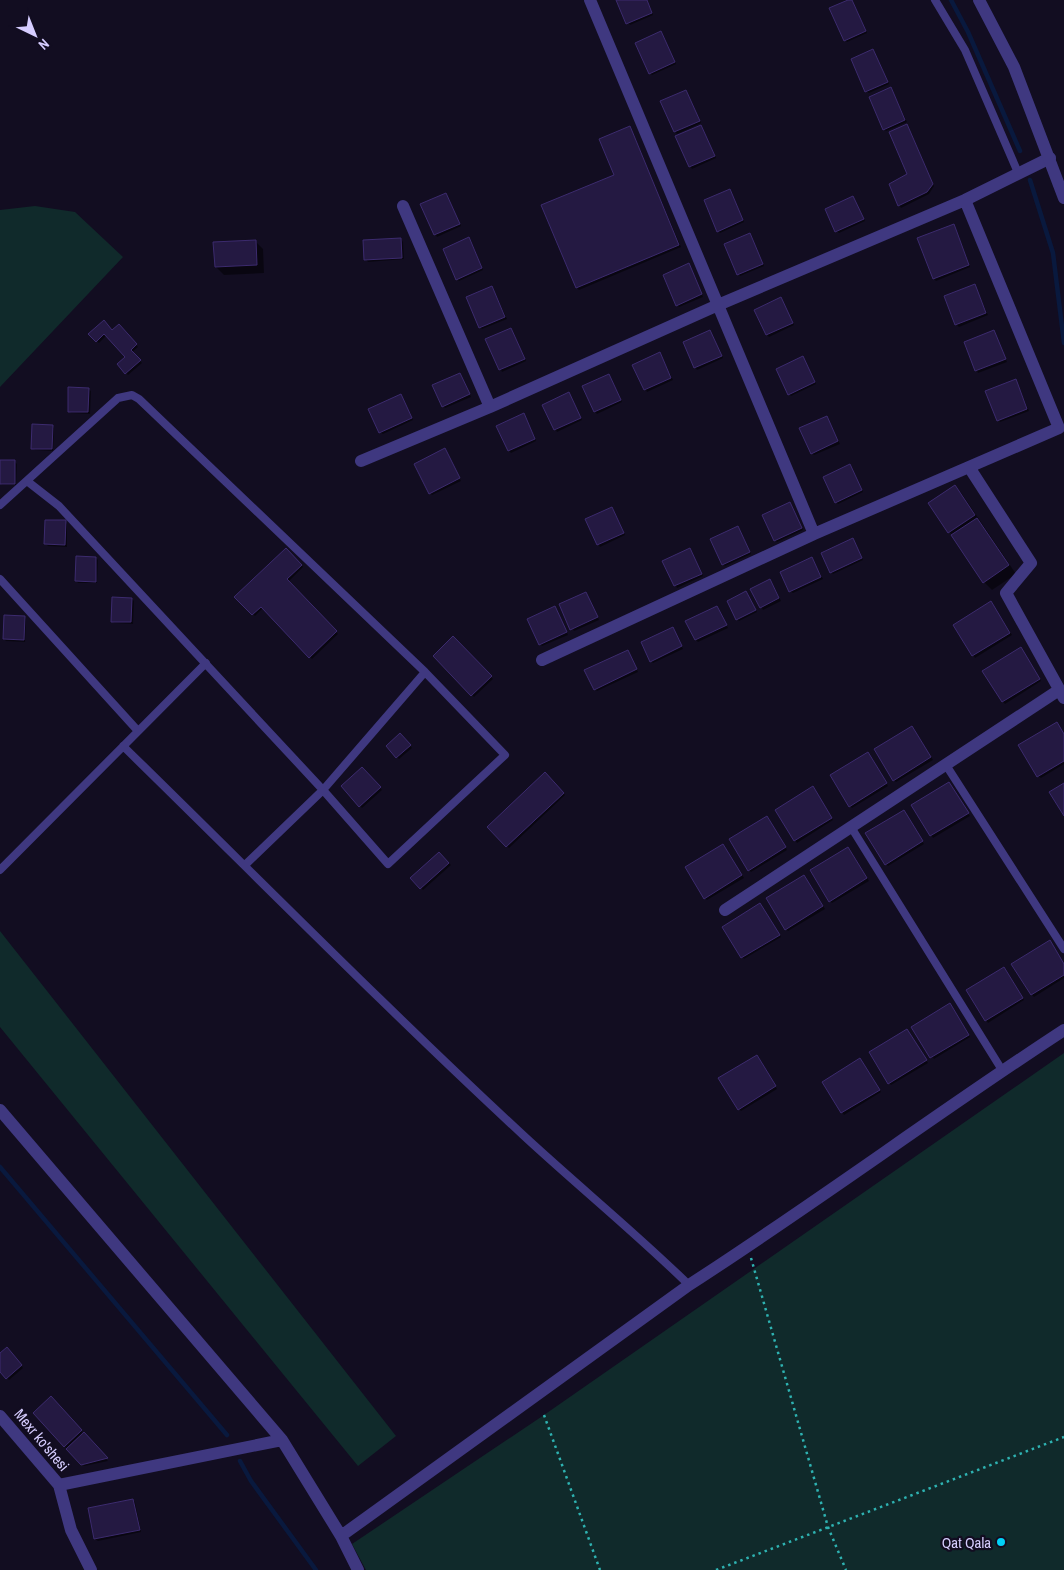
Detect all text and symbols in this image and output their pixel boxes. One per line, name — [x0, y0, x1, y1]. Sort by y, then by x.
north arrow — [10, 10, 60, 60]
text: N — [35, 35, 53, 54]
street label: Mexr ko'shesi — [10, 1404, 74, 1476]
place label: Qat Qala — [942, 1532, 991, 1553]
marker: Qat Qala — [995, 1536, 1007, 1548]

